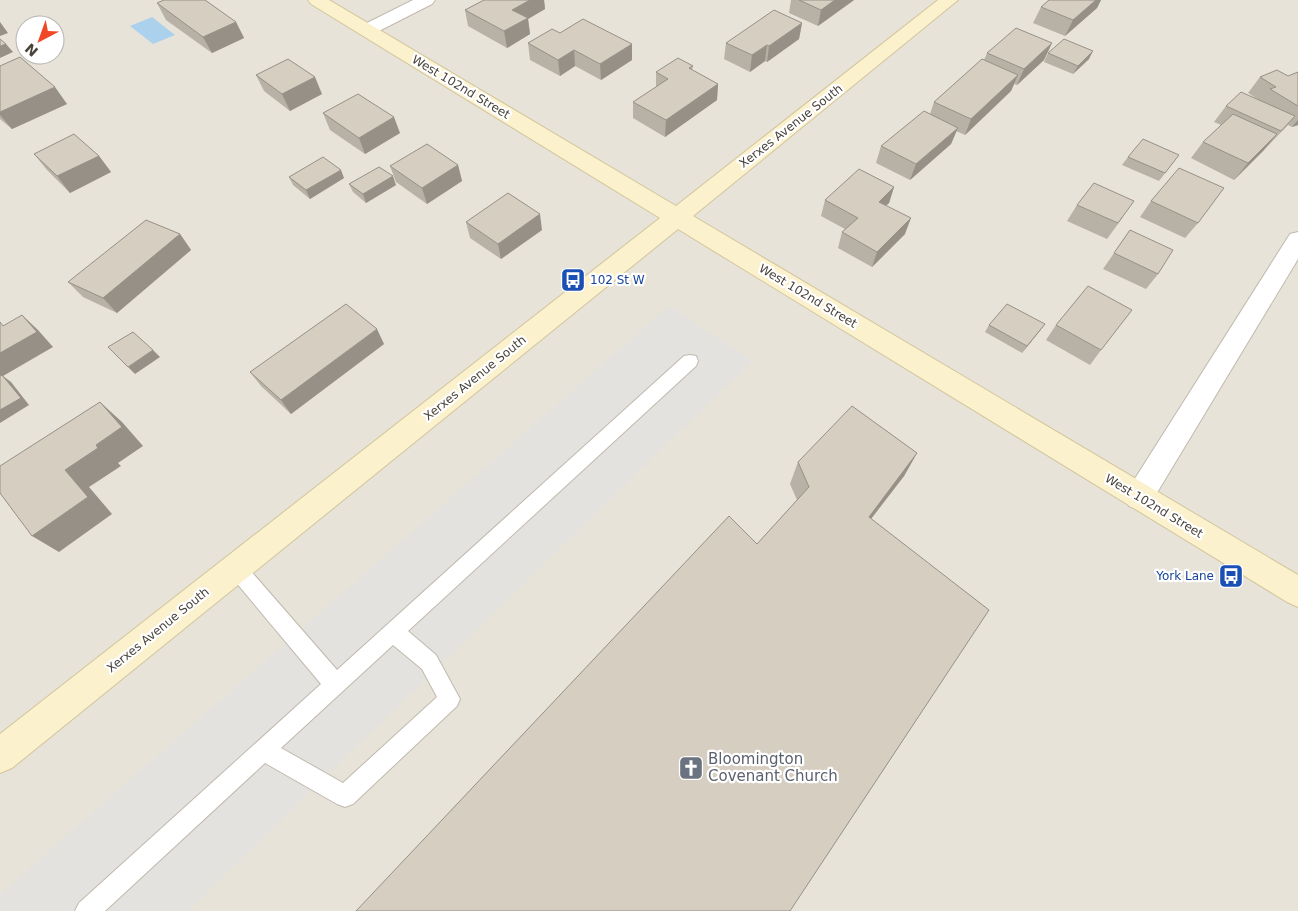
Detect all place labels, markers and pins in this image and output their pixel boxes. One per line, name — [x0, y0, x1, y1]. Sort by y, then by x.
bus stop icon: 102 St W — [560, 267, 586, 293]
place label: 102 St W — [590, 273, 645, 287]
bus stop icon: York Lane — [1218, 563, 1244, 589]
place label: York Lane — [1155, 569, 1214, 583]
place label: Bloomington Covenant Church — [708, 750, 838, 785]
church icon: Bloomington Covenant Church — [678, 755, 704, 781]

